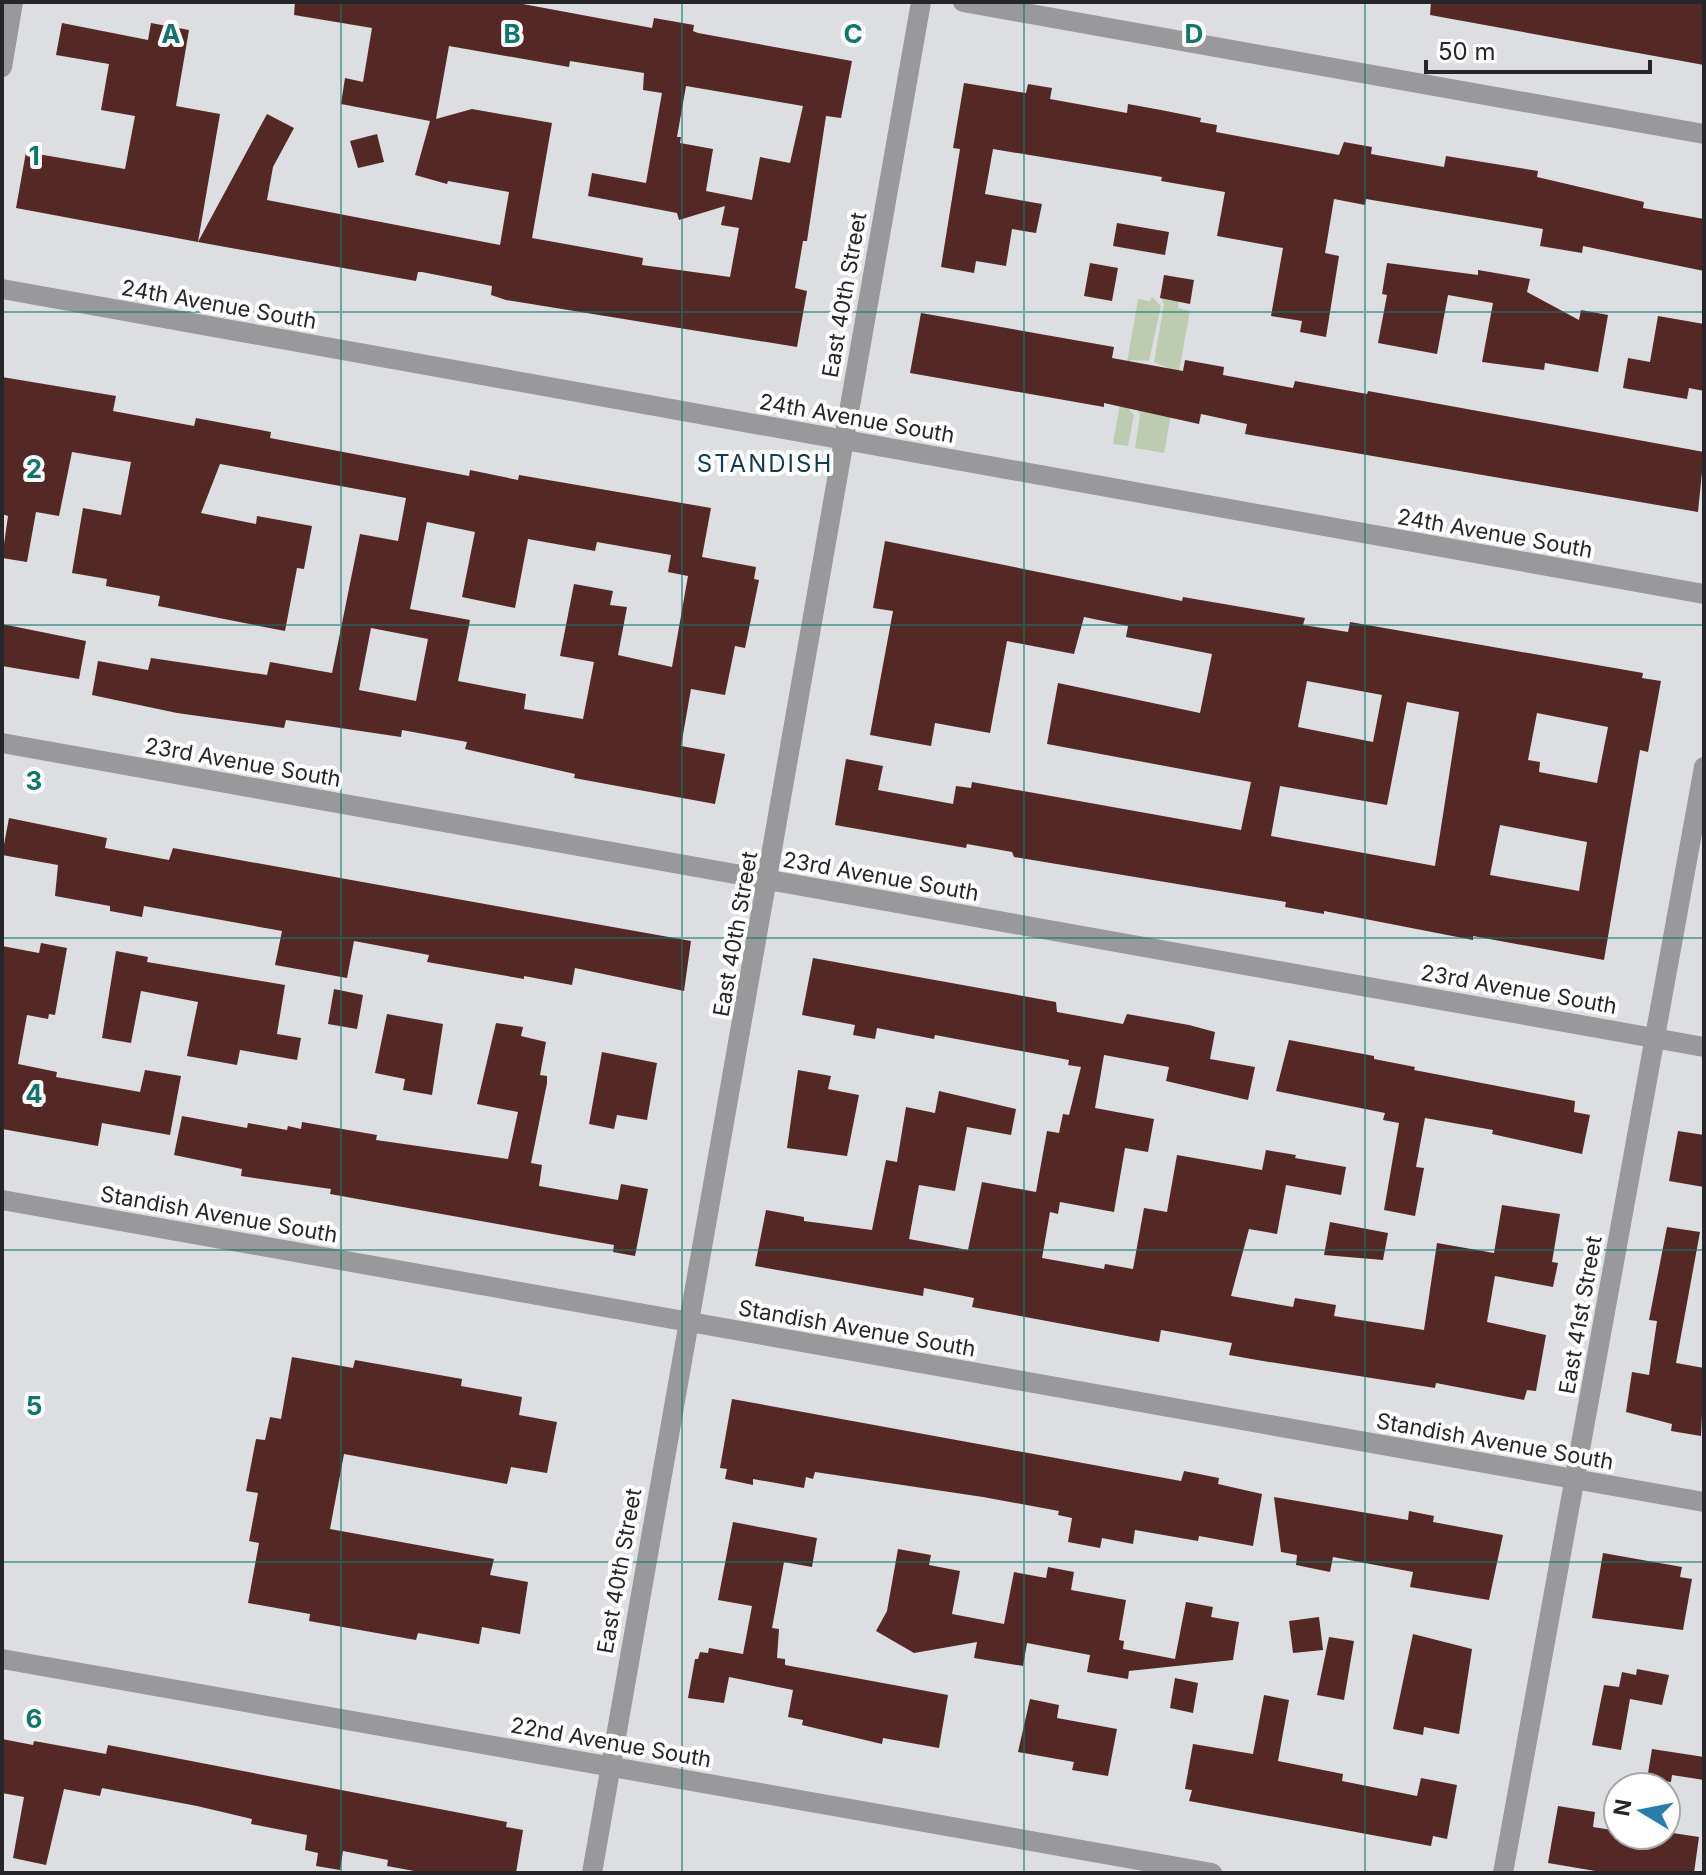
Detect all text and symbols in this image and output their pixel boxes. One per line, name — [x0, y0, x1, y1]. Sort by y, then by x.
text: A — [161, 18, 181, 49]
text: B — [503, 18, 521, 49]
text: C — [843, 18, 863, 49]
text: D — [1185, 18, 1203, 49]
scale bar — [1426, 24, 1650, 74]
text: 50 m — [1438, 37, 1496, 66]
text: 1 — [28, 140, 40, 171]
street label: East 40th Street — [817, 210, 871, 380]
street label: 24th Avenue South — [119, 274, 319, 334]
street label: 24th Avenue South — [757, 388, 957, 448]
district label: STANDISH — [697, 449, 833, 478]
text: 2 — [26, 453, 42, 484]
street label: 24th Avenue South — [1395, 503, 1595, 563]
street label: 23rd Avenue South — [143, 732, 343, 792]
text: 3 — [26, 765, 42, 796]
street label: 23rd Avenue South — [781, 846, 981, 906]
street label: East 40th Street — [708, 849, 762, 1019]
street label: 23rd Avenue South — [1419, 959, 1619, 1019]
text: 4 — [25, 1078, 43, 1109]
street label: Standish Avenue South — [98, 1180, 340, 1248]
street label: East 41st Street — [1553, 1234, 1607, 1396]
street label: Standish Avenue South — [736, 1294, 978, 1362]
text: 5 — [26, 1390, 42, 1421]
street label: Standish Avenue South — [1374, 1407, 1616, 1475]
street label: East 40th Street — [592, 1486, 646, 1656]
text: 6 — [26, 1703, 42, 1734]
street label: 22nd Avenue South — [509, 1712, 713, 1772]
north arrow — [1602, 1771, 1682, 1851]
text: N — [1608, 1797, 1637, 1818]

